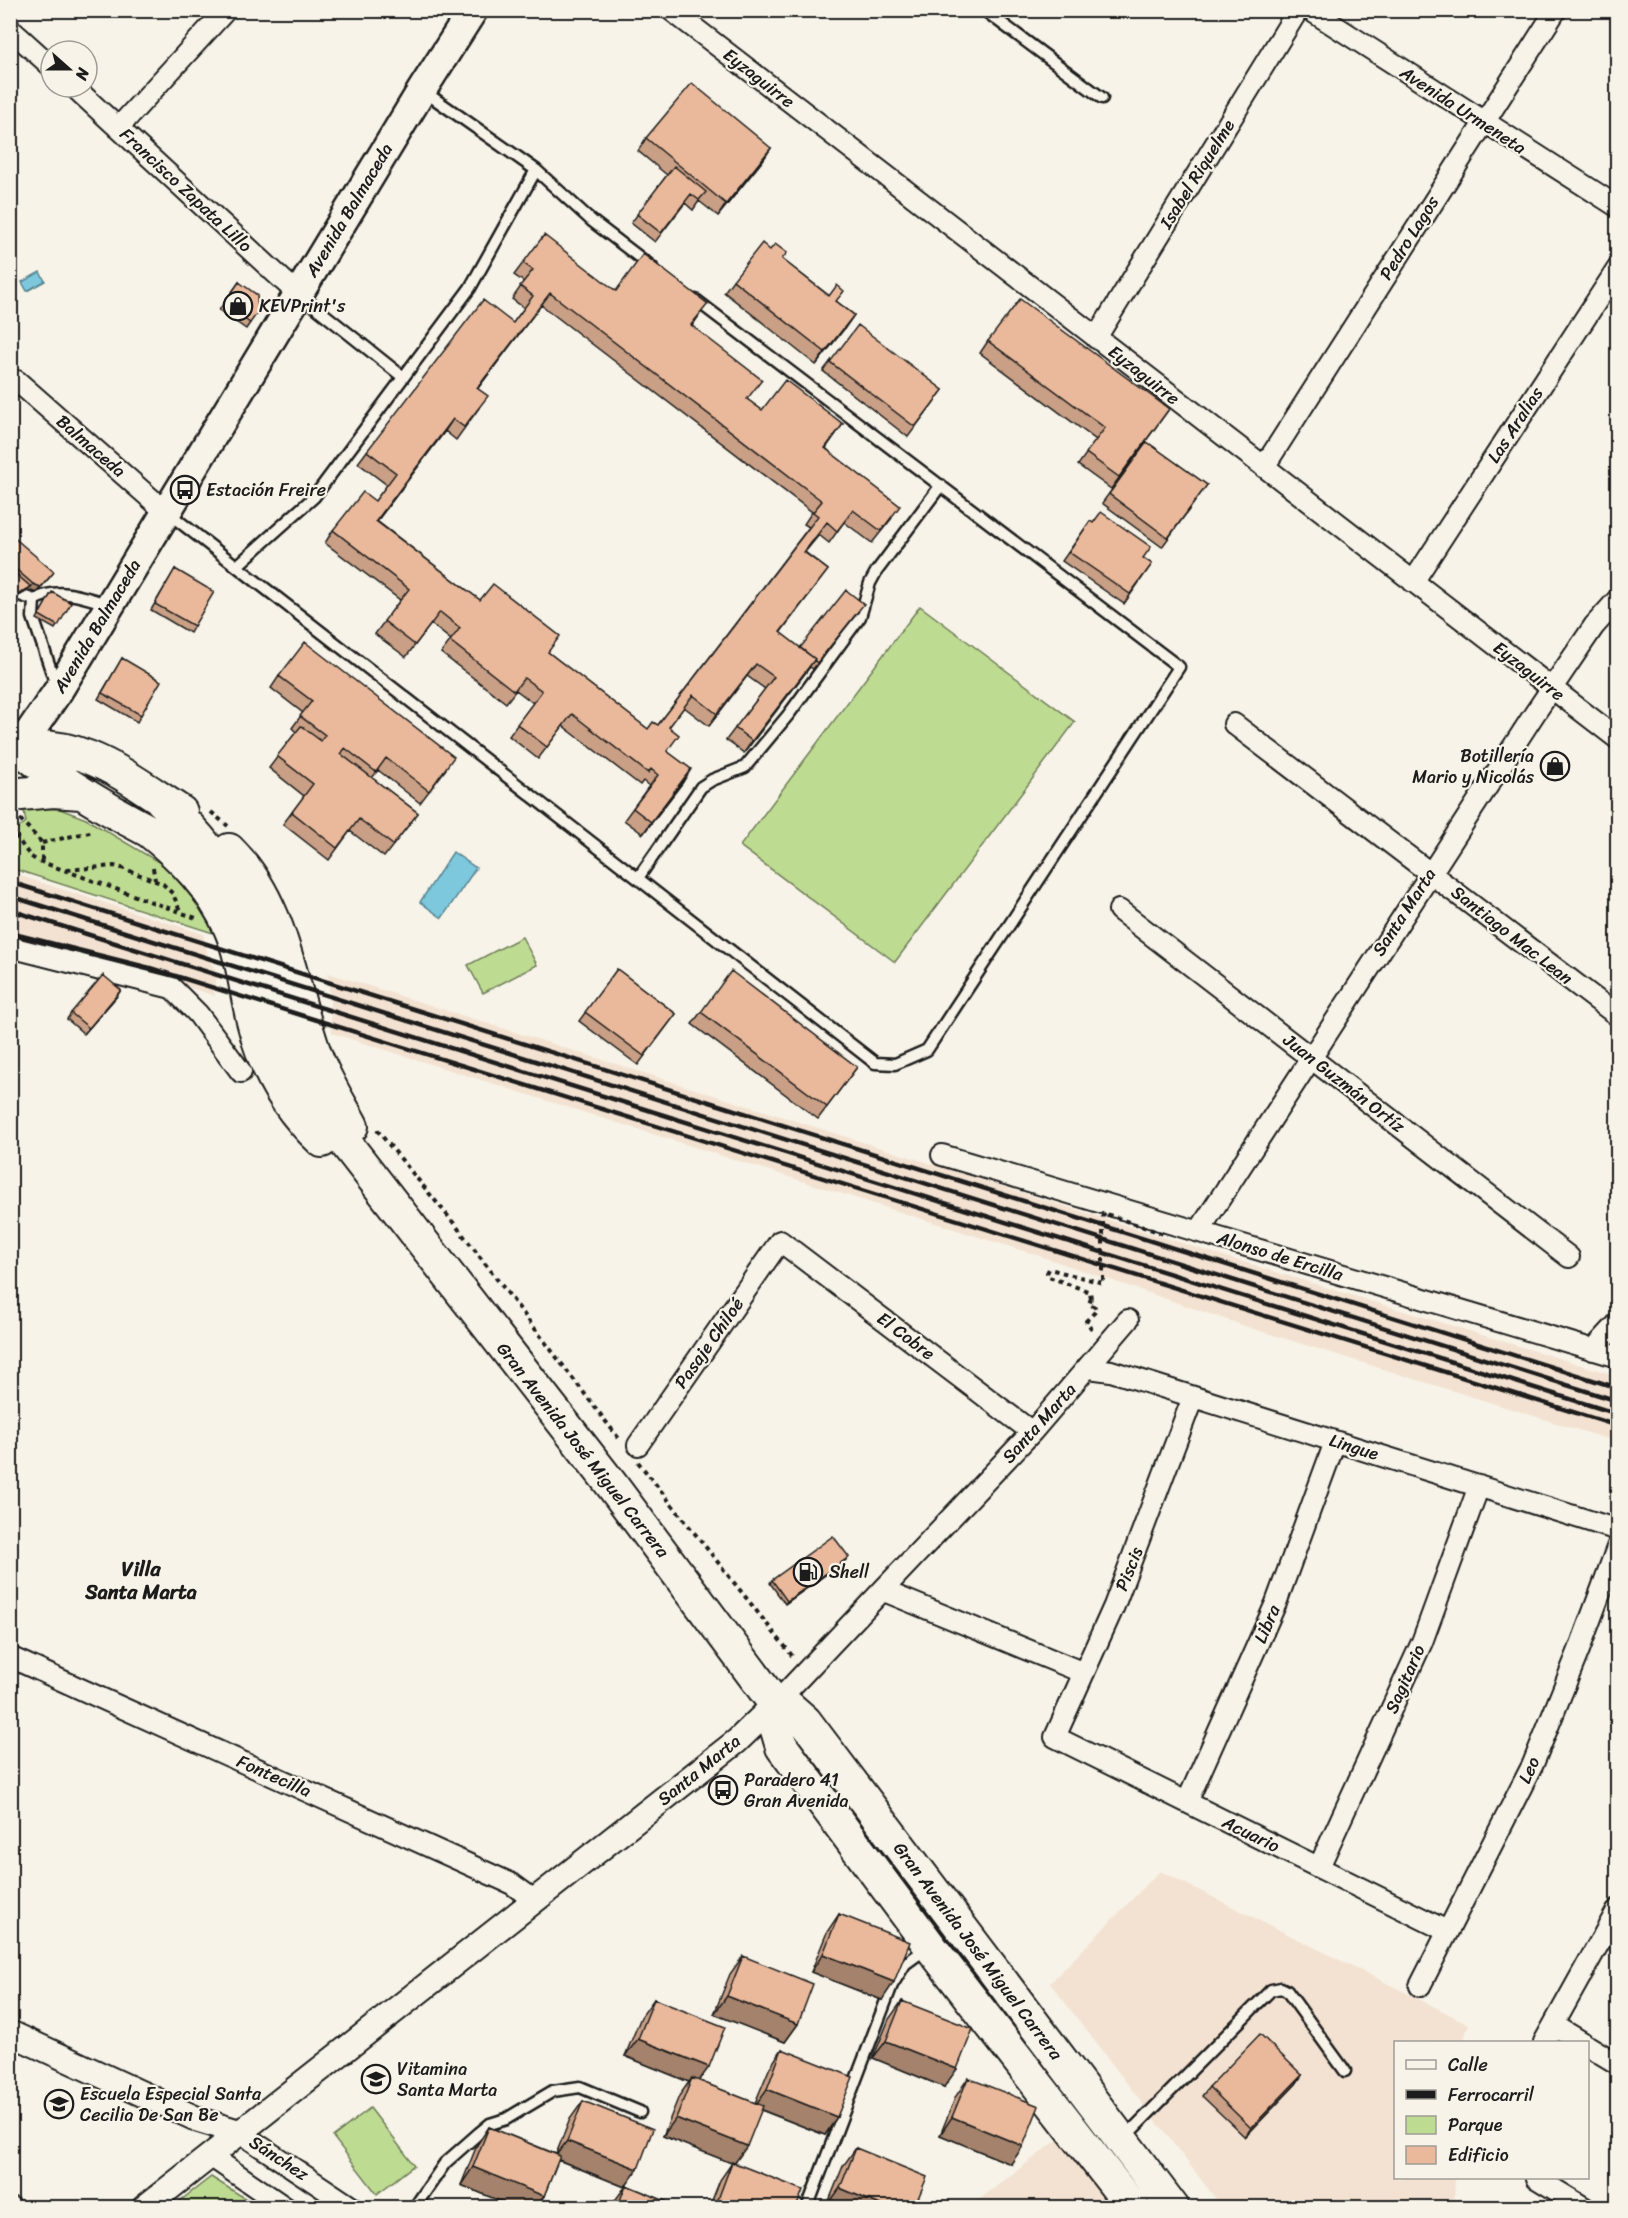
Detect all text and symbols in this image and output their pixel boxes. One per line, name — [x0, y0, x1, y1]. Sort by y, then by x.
north arrow — [39, 39, 99, 99]
street label: Eyzaguirre — [716, 39, 802, 117]
street label: Avenida Urmeneta — [1392, 56, 1533, 163]
text: N — [67, 63, 98, 85]
street label: Isabel Riquelme — [1150, 113, 1244, 236]
street label: Francisco Zapata Lillo — [112, 120, 260, 260]
street label: Avenida Balmaceda — [296, 137, 402, 284]
street label: Pedro Lagos — [1370, 189, 1448, 287]
shop icon: KEVPrint's — [222, 290, 254, 322]
place label: KEVPrint's — [259, 290, 346, 322]
street label: Eyzaguirre — [1101, 336, 1187, 414]
street label: Las Aralias — [1478, 380, 1552, 470]
street label: Balmaceda — [49, 406, 133, 486]
bus stop icon: Estación Freire — [169, 474, 201, 506]
place label: Estación Freire — [206, 474, 326, 506]
street label: Avenida Balmaceda — [44, 553, 150, 700]
street label: Eyzaguirre — [1486, 632, 1572, 710]
place label: Botillería Mario y Nicolás — [1412, 740, 1535, 793]
shop icon: Botillería Mario y Nicolás — [1539, 750, 1571, 782]
street label: Santa Marta — [1363, 861, 1445, 963]
street label: Santiago Mac Lean — [1444, 877, 1580, 993]
street label: Juan Guzmán Ortíz — [1275, 1024, 1413, 1141]
street label: Alonso de Ercilla — [1212, 1221, 1348, 1291]
street label: Pasaje Chiloé — [666, 1291, 752, 1395]
street label: El Cobre — [870, 1303, 942, 1369]
street label: Gran Avenida José Miguel Carrera — [488, 1335, 678, 1566]
street label: Santa Marta — [994, 1375, 1084, 1471]
street label: Lingue — [1325, 1424, 1383, 1470]
street label: Piscis — [1106, 1541, 1153, 1596]
district label: Villa Santa Marta — [84, 1552, 197, 1610]
fuel station icon: Shell — [792, 1556, 824, 1588]
place label: Shell — [829, 1556, 870, 1588]
street label: Libra — [1245, 1599, 1290, 1648]
street label: Sagitario — [1376, 1639, 1434, 1719]
street label: Santa Marta — [650, 1726, 748, 1814]
street label: Fontecilla — [231, 1745, 317, 1807]
street label: Leo — [1509, 1751, 1549, 1789]
place label: Paradero 41 Gran Avenida — [744, 1764, 849, 1817]
bus stop icon: Paradero 41 Gran Avenida — [707, 1774, 739, 1806]
street label: Acuario — [1216, 1806, 1285, 1862]
street label: Gran Avenida José Miguel Carrera — [885, 1835, 1072, 2068]
legend — [1394, 2041, 1589, 2179]
text: Calle — [1448, 2049, 1488, 2081]
place label: Vitamina Santa Marta — [397, 2053, 497, 2106]
school or university icon: Vitamina Santa Marta — [360, 2063, 392, 2095]
place label: Escuela Especial Santa Cecilia De San Be — [80, 2078, 262, 2131]
text: Ferrocarril — [1448, 2079, 1535, 2111]
school or university icon: Escuela Especial Santa Cecilia De San Be — [43, 2088, 75, 2120]
text: Parque — [1448, 2109, 1503, 2141]
street label: Sánchez — [242, 2127, 316, 2190]
text: Edificio — [1448, 2139, 1509, 2171]

